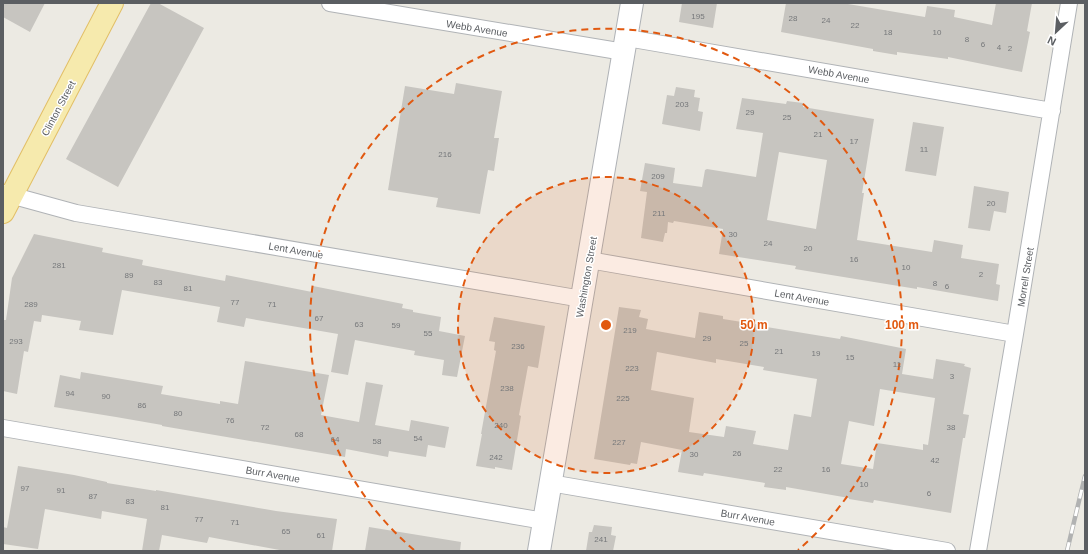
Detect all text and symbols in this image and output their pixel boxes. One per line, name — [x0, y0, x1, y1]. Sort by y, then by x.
house number: 195 — [691, 12, 705, 21]
north arrow — [1036, 12, 1076, 52]
house number: 28 — [789, 14, 798, 23]
house number: 24 — [822, 16, 831, 25]
street label: Webb Avenue — [445, 18, 509, 39]
house number: 22 — [851, 21, 860, 30]
house number: 18 — [884, 28, 893, 37]
house number: 10 — [933, 28, 942, 37]
text: N — [1045, 34, 1058, 48]
house number: 8 — [965, 35, 970, 44]
house number: 6 — [981, 40, 986, 49]
house number: 4 — [997, 43, 1002, 52]
house number: 2 — [1008, 44, 1013, 53]
street label: Webb Avenue — [807, 64, 871, 85]
street label: Clinton Street — [39, 79, 78, 138]
house number: 203 — [675, 100, 689, 109]
house number: 29 — [746, 108, 755, 117]
house number: 25 — [783, 113, 792, 122]
house number: 21 — [814, 130, 823, 139]
house number: 17 — [850, 137, 859, 146]
house number: 11 — [920, 145, 929, 154]
house number: 216 — [438, 150, 452, 159]
house number: 209 — [651, 172, 665, 181]
house number: 20 — [987, 199, 996, 208]
house number: 211 — [653, 209, 666, 218]
house number: 30 — [729, 230, 738, 239]
street label: Washington Street — [574, 236, 599, 318]
house number: 24 — [764, 239, 773, 248]
street label: Lent Avenue — [268, 240, 325, 261]
house number: 20 — [804, 244, 813, 253]
street label: Morrell Street — [1015, 246, 1036, 308]
house number: 16 — [850, 255, 859, 264]
house number: 281 — [52, 261, 66, 270]
house number: 10 — [902, 263, 911, 272]
house number: 2 — [979, 270, 984, 279]
house number: 89 — [125, 271, 134, 280]
house number: 83 — [154, 278, 163, 287]
house number: 8 — [933, 279, 938, 288]
house number: 6 — [945, 282, 950, 291]
house number: 81 — [184, 284, 193, 293]
street label: Lent Avenue — [774, 287, 831, 308]
house number: 77 — [231, 298, 240, 307]
house number: 289 — [24, 300, 38, 309]
house number: 71 — [268, 300, 277, 309]
house number: 67 — [315, 314, 324, 323]
centre of rings — [599, 318, 613, 332]
text: 50 m — [740, 318, 768, 332]
text: 100 m — [885, 318, 919, 332]
house number: 63 — [355, 320, 364, 329]
house number: 59 — [392, 321, 401, 330]
house number: 219 — [623, 326, 637, 335]
house number: 55 — [424, 329, 433, 338]
house number: 29 — [703, 334, 712, 343]
house number: 293 — [9, 337, 23, 346]
house number: 25 — [740, 339, 749, 348]
house number: 236 — [511, 342, 525, 351]
house number: 21 — [775, 347, 784, 356]
house number: 19 — [812, 349, 821, 358]
house number: 15 — [846, 353, 855, 362]
house number: 11 — [893, 360, 902, 369]
house number: 223 — [625, 364, 639, 373]
house number: 3 — [950, 372, 955, 381]
house number: 238 — [500, 384, 514, 393]
house number: 94 — [66, 389, 75, 398]
house number: 90 — [102, 392, 111, 401]
house number: 225 — [616, 394, 630, 403]
house number: 86 — [138, 401, 147, 410]
house number: 80 — [174, 409, 183, 418]
house number: 76 — [226, 416, 235, 425]
house number: 240 — [494, 421, 508, 430]
house number: 72 — [261, 423, 270, 432]
house number: 38 — [947, 423, 956, 432]
house number: 68 — [295, 430, 304, 439]
house number: 54 — [414, 434, 423, 443]
house number: 64 — [331, 435, 340, 444]
house number: 58 — [373, 437, 382, 446]
house number: 227 — [612, 438, 626, 447]
house number: 26 — [733, 449, 742, 458]
house number: 30 — [690, 450, 699, 459]
house number: 242 — [489, 453, 503, 462]
house number: 42 — [931, 456, 940, 465]
street label: Burr Avenue — [245, 464, 301, 485]
house number: 22 — [774, 465, 783, 474]
house number: 16 — [822, 465, 831, 474]
house number: 10 — [860, 480, 869, 489]
house number: 97 — [21, 484, 30, 493]
house number: 91 — [57, 486, 66, 495]
house number: 6 — [927, 489, 932, 498]
house number: 87 — [89, 492, 98, 501]
house number: 83 — [126, 497, 135, 506]
house number: 81 — [161, 503, 170, 512]
street label: Burr Avenue — [720, 507, 776, 528]
house number: 77 — [195, 515, 204, 524]
house number: 71 — [231, 518, 240, 527]
house number: 65 — [282, 527, 291, 536]
house number: 61 — [317, 531, 326, 540]
house number: 241 — [594, 535, 608, 544]

